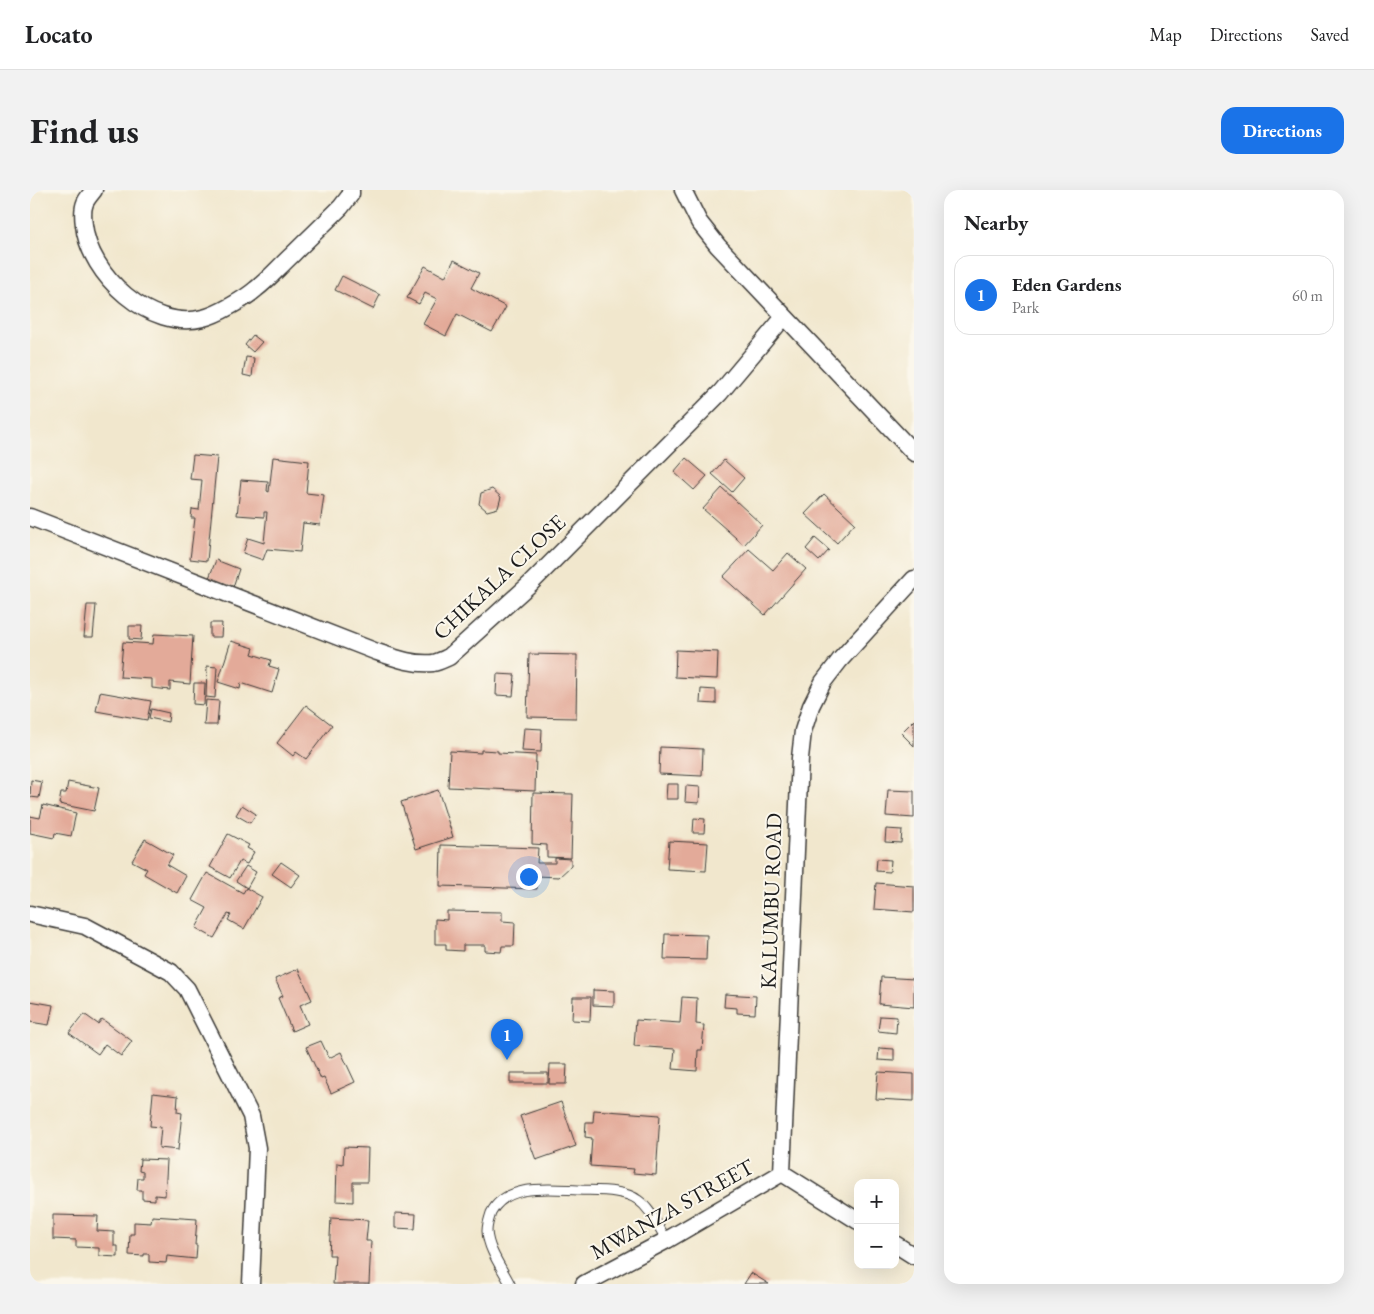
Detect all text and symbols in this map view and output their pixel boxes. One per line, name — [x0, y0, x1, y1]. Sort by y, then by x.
text: Locato — [25, 19, 93, 50]
text: Map — [1150, 23, 1182, 46]
text: Directions — [1210, 23, 1282, 46]
text: Saved — [1310, 23, 1349, 46]
button: Directions — [1221, 107, 1344, 154]
text: Find us — [30, 108, 139, 153]
text: Nearby — [964, 209, 1028, 236]
text: Eden Gardens — [1012, 272, 1122, 297]
text: 1 — [977, 285, 985, 306]
text: 60 m — [1292, 285, 1323, 306]
text: Park — [1012, 297, 1039, 318]
street label: CHIKALA CLOSE — [426, 508, 572, 646]
street label: KALUMBU ROAD — [753, 812, 789, 990]
your location — [516, 864, 542, 890]
pin: 1 — [491, 1019, 523, 1060]
street label: MWANZA STREET — [585, 1152, 759, 1266]
map controls — [854, 1179, 899, 1269]
button: + — [854, 1179, 899, 1224]
button: − — [854, 1224, 899, 1269]

